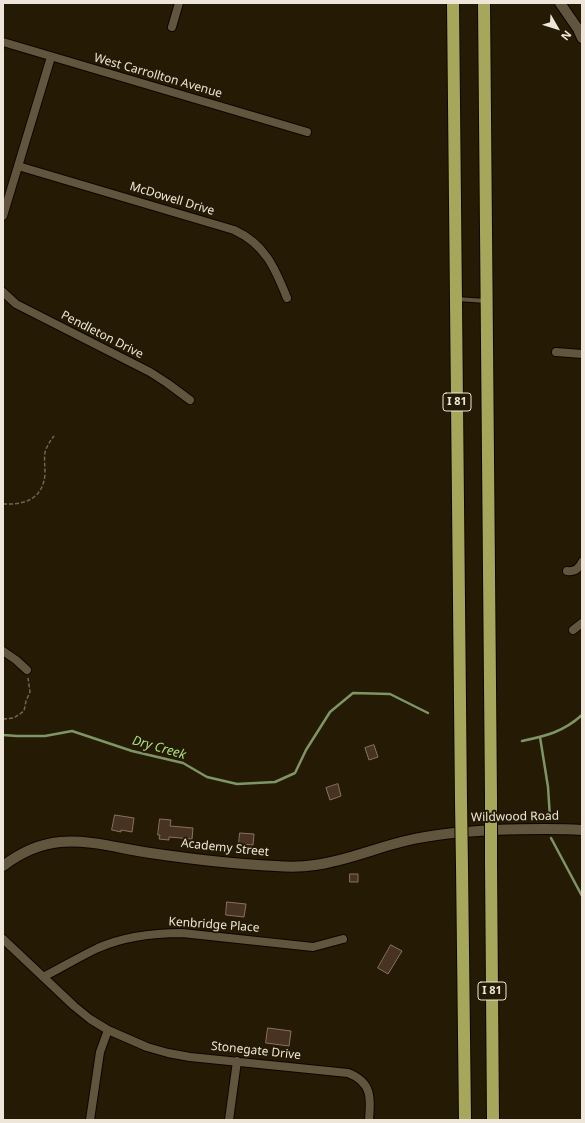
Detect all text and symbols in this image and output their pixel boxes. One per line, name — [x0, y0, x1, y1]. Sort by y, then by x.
north arrow — [537, 8, 577, 48]
text: N — [558, 28, 575, 44]
street label: West Carrollton Avenue — [92, 51, 224, 101]
street label: McDowell Drive — [128, 179, 216, 219]
street label: Pendleton Drive — [58, 308, 146, 362]
road number: I 81 — [443, 393, 471, 411]
water label: Dry Creek — [130, 733, 188, 763]
street label: Wildwood Road — [471, 809, 559, 825]
street label: Academy Street — [180, 836, 270, 860]
street label: Kenbridge Place — [168, 915, 260, 935]
road number: I 81 — [478, 982, 506, 1000]
street label: Stonegate Drive — [210, 1039, 302, 1063]

